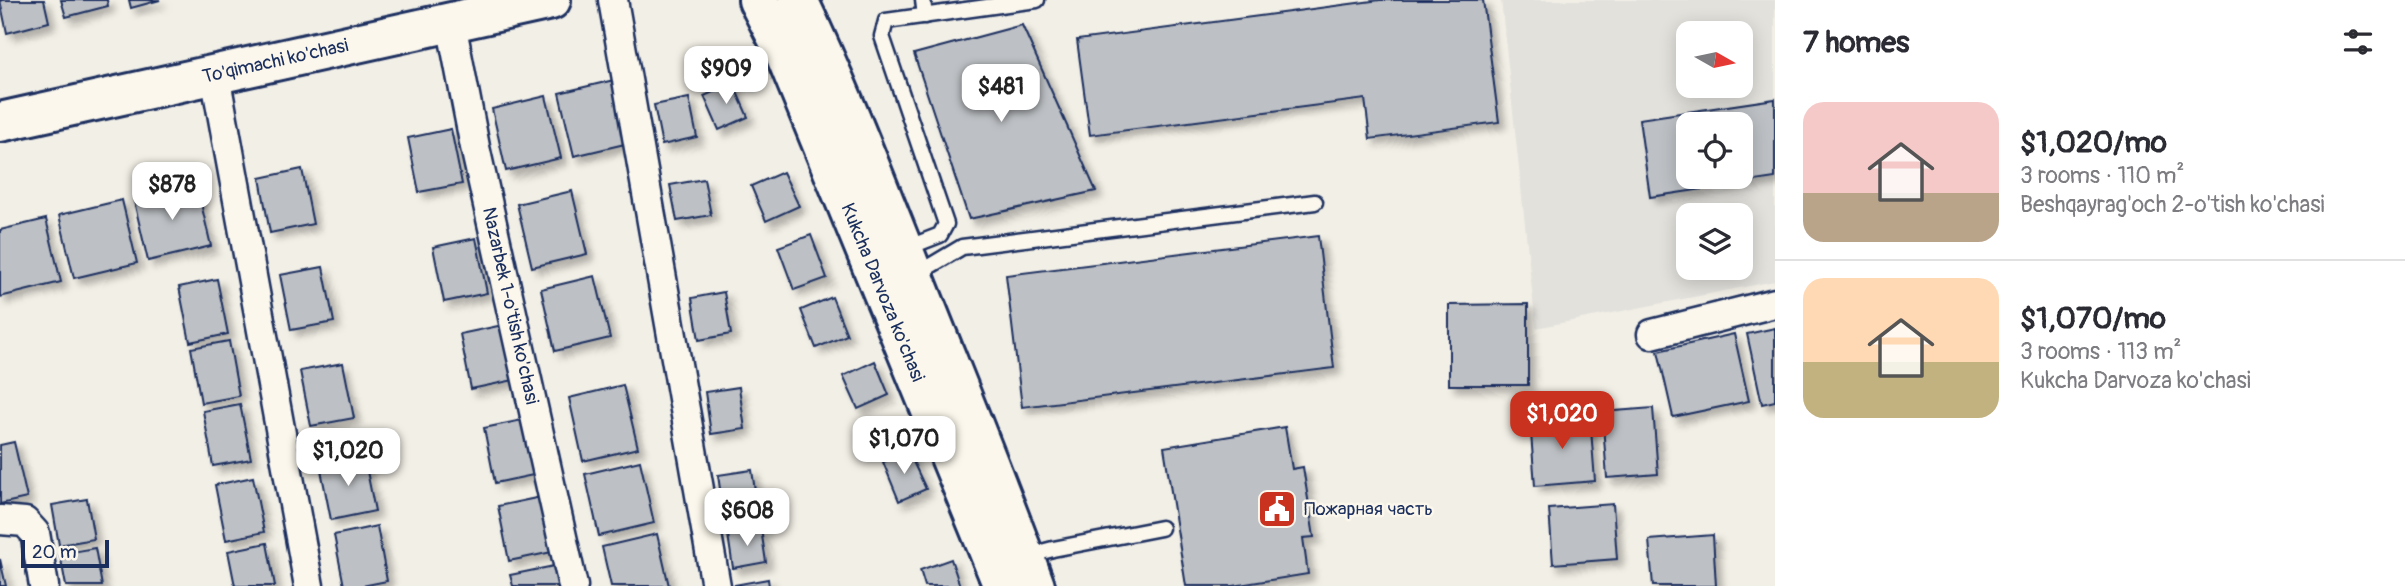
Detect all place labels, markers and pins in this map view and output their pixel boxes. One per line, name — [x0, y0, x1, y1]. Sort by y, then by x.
pin: $909 — [685, 46, 767, 106]
pin: $481 — [960, 64, 1042, 124]
pin: $878 — [131, 162, 213, 222]
pin: $1,020 — [1505, 392, 1619, 451]
pin: $1,070 — [847, 416, 961, 476]
pin: $1,020 — [291, 428, 405, 488]
public building icon: Пожарная часть — [1256, 488, 1298, 530]
pin: $608 — [706, 489, 788, 548]
place label: Пожарная часть — [1304, 497, 1433, 521]

